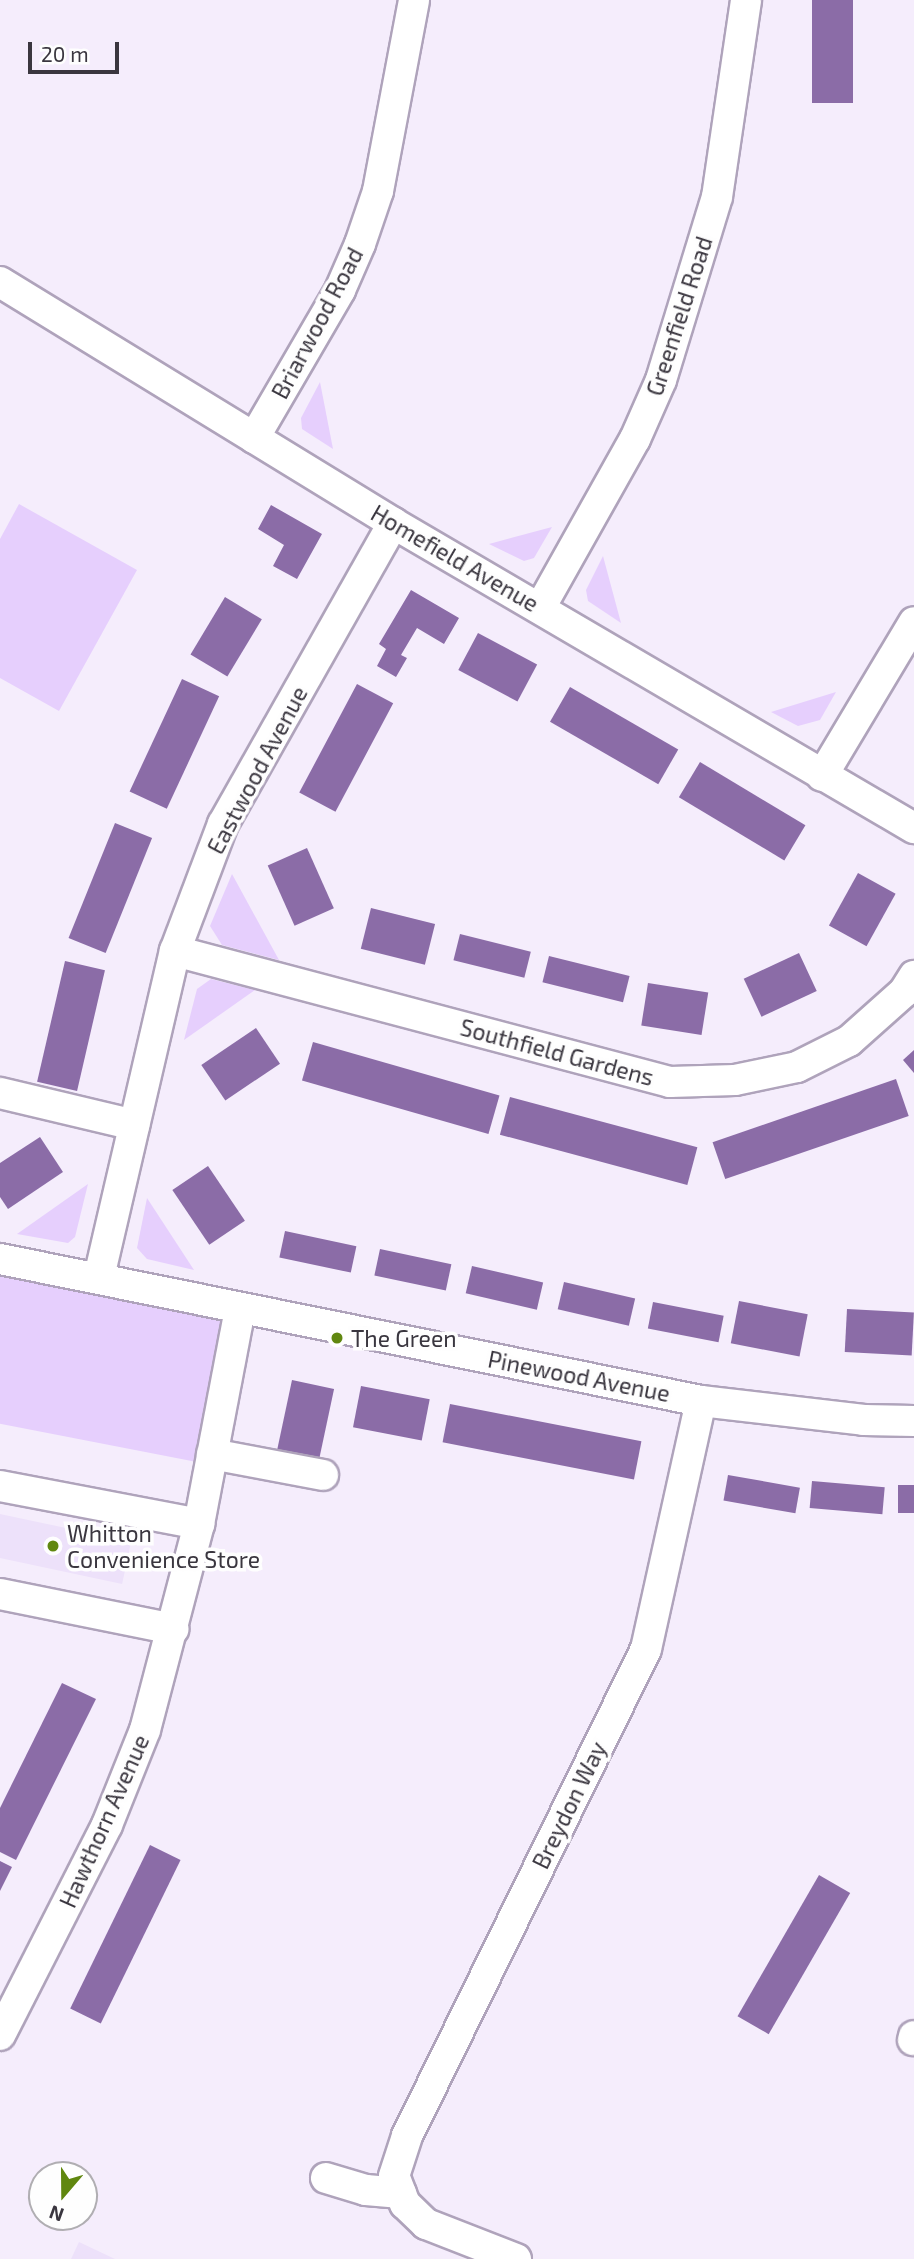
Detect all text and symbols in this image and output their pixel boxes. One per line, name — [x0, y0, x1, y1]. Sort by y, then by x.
scale bar — [32, 28, 122, 72]
text: 20 m — [41, 41, 89, 66]
street label: Greenfield Road — [640, 233, 718, 399]
street label: Briarwood Road — [266, 243, 368, 403]
street label: Homefield Avenue — [366, 499, 544, 617]
street label: Eastwood Avenue — [201, 681, 313, 859]
street label: Southfield Gardens — [457, 1013, 657, 1091]
place label: The Green — [351, 1324, 457, 1352]
marker: The Green — [329, 1330, 345, 1346]
street label: Pinewood Avenue — [485, 1345, 673, 1407]
place label: Whitton Convenience Store — [67, 1519, 260, 1573]
marker: Whitton Convenience Store — [45, 1538, 61, 1554]
street label: Hawthorn Avenue — [53, 1730, 155, 1912]
street label: Breydon Way — [526, 1737, 612, 1873]
north arrow — [28, 2161, 98, 2231]
text: N — [46, 2201, 67, 2227]

